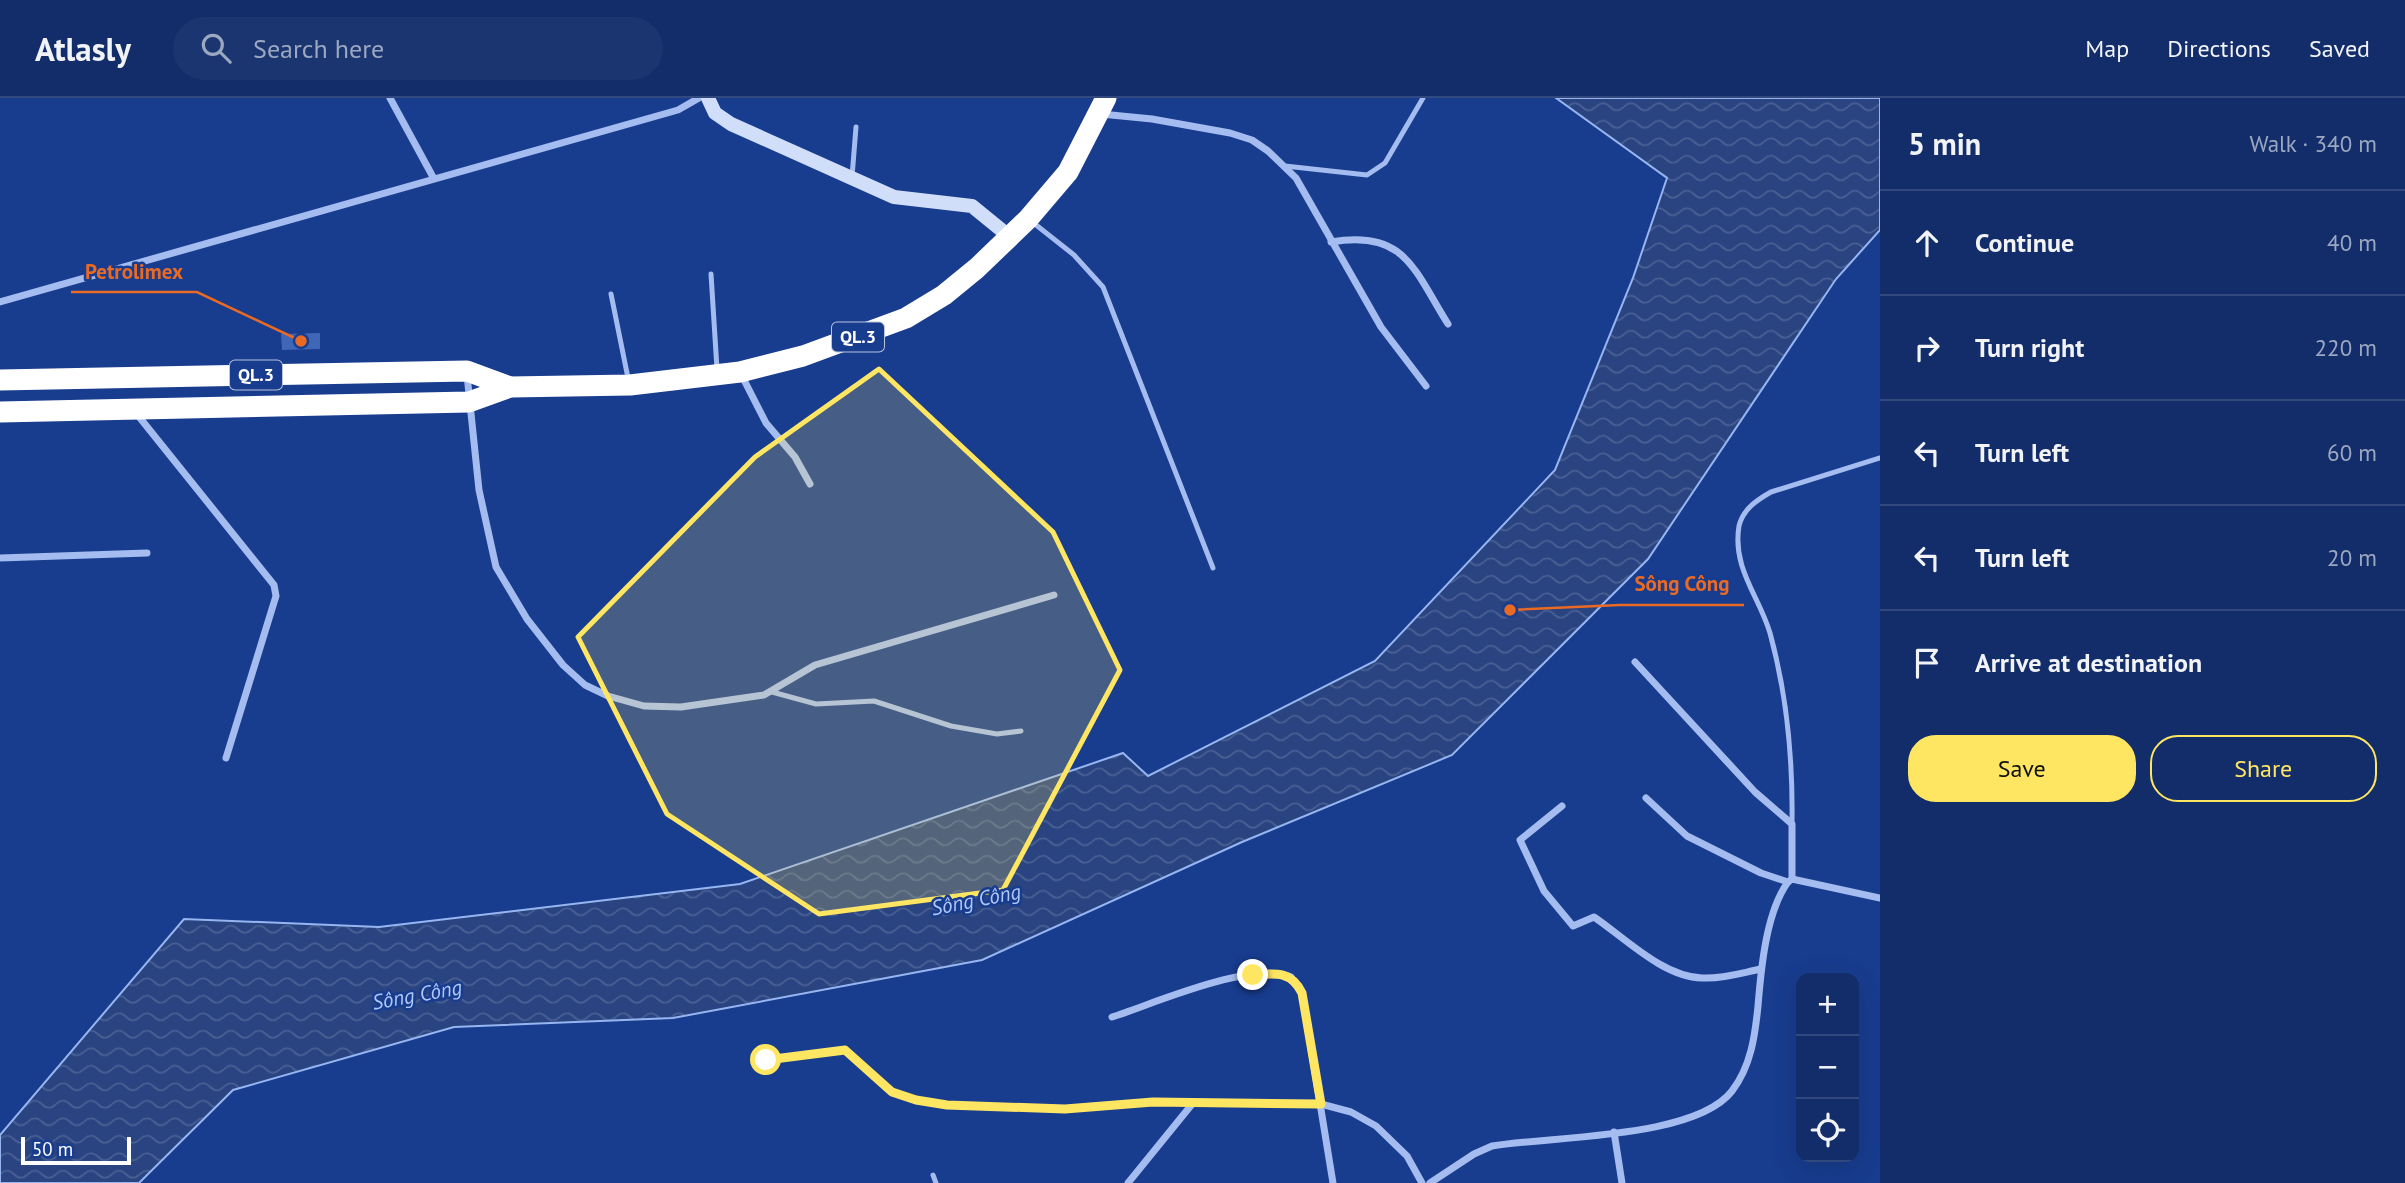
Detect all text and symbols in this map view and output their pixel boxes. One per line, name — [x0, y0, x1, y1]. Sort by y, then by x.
search box — [173, 17, 663, 80]
text: Atlasly — [35, 27, 131, 70]
icon: search — [197, 29, 235, 67]
text: Search here — [253, 32, 384, 65]
text: Map — [2085, 33, 2129, 64]
text: Directions — [2167, 33, 2271, 64]
text: Saved — [2309, 33, 2370, 64]
text: 5 min — [1908, 124, 1981, 163]
text: Walk · 340 m — [2250, 129, 2377, 158]
icon: ahead — [1908, 224, 1946, 262]
text: Continue — [1975, 226, 2074, 259]
text: 40 m — [2327, 228, 2377, 257]
callout: Petrolimex — [71, 250, 197, 292]
text: Petrolimex — [85, 258, 183, 285]
road number: QL.3 — [832, 323, 884, 352]
icon: right — [1908, 329, 1946, 367]
text: Turn right — [1975, 331, 2084, 364]
text: 220 m — [2315, 333, 2377, 362]
road number: QL.3 — [230, 360, 282, 390]
icon: left — [1908, 434, 1946, 472]
text: Turn left — [1975, 436, 2069, 469]
text: 60 m — [2327, 438, 2377, 467]
icon: left — [1908, 539, 1946, 577]
text: Turn left — [1975, 541, 2069, 574]
text: 20 m — [2327, 543, 2377, 572]
callout: Sông Công — [1620, 563, 1744, 605]
text: Sông Công — [1634, 570, 1730, 597]
icon: arrive — [1908, 644, 1946, 682]
text: Arrive at destination — [1975, 646, 2202, 679]
button: Save — [1908, 735, 2136, 802]
button: Share — [2150, 735, 2377, 802]
water label: Sông Công — [929, 878, 1023, 921]
route end — [1237, 959, 1268, 990]
water label: Sông Công — [370, 973, 464, 1016]
map controls — [1796, 973, 1859, 1162]
button: + — [1796, 973, 1859, 1036]
button: − — [1796, 1036, 1859, 1099]
route start — [750, 1044, 781, 1075]
button: locate — [1796, 1099, 1859, 1162]
scale bar — [21, 1134, 131, 1166]
text: 50 m — [32, 1137, 73, 1161]

